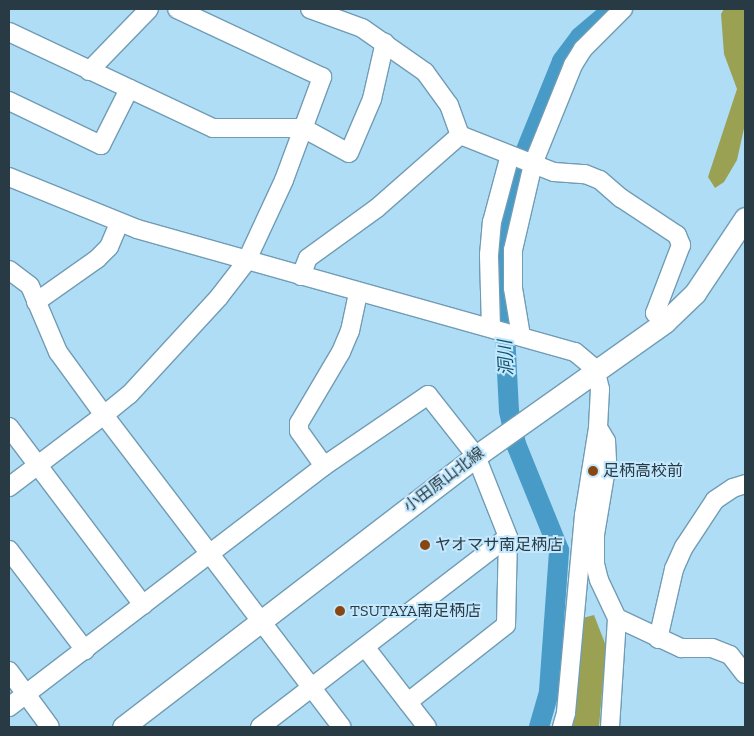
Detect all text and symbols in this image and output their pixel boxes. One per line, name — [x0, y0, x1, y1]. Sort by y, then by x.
water label: 洞川 — [494, 339, 518, 377]
street label: 小田原山北線 — [400, 443, 488, 517]
place label: 足柄高校前 — [603, 461, 683, 481]
marker: 足柄高校前 — [587, 465, 599, 477]
place label: ヤオマサ南足柄店 — [435, 535, 563, 555]
marker: ヤオマサ南足柄店 — [419, 539, 431, 551]
place label: TSUTAYA南足柄店 — [350, 601, 481, 621]
marker: TSUTAYA南足柄店 — [334, 605, 346, 617]

